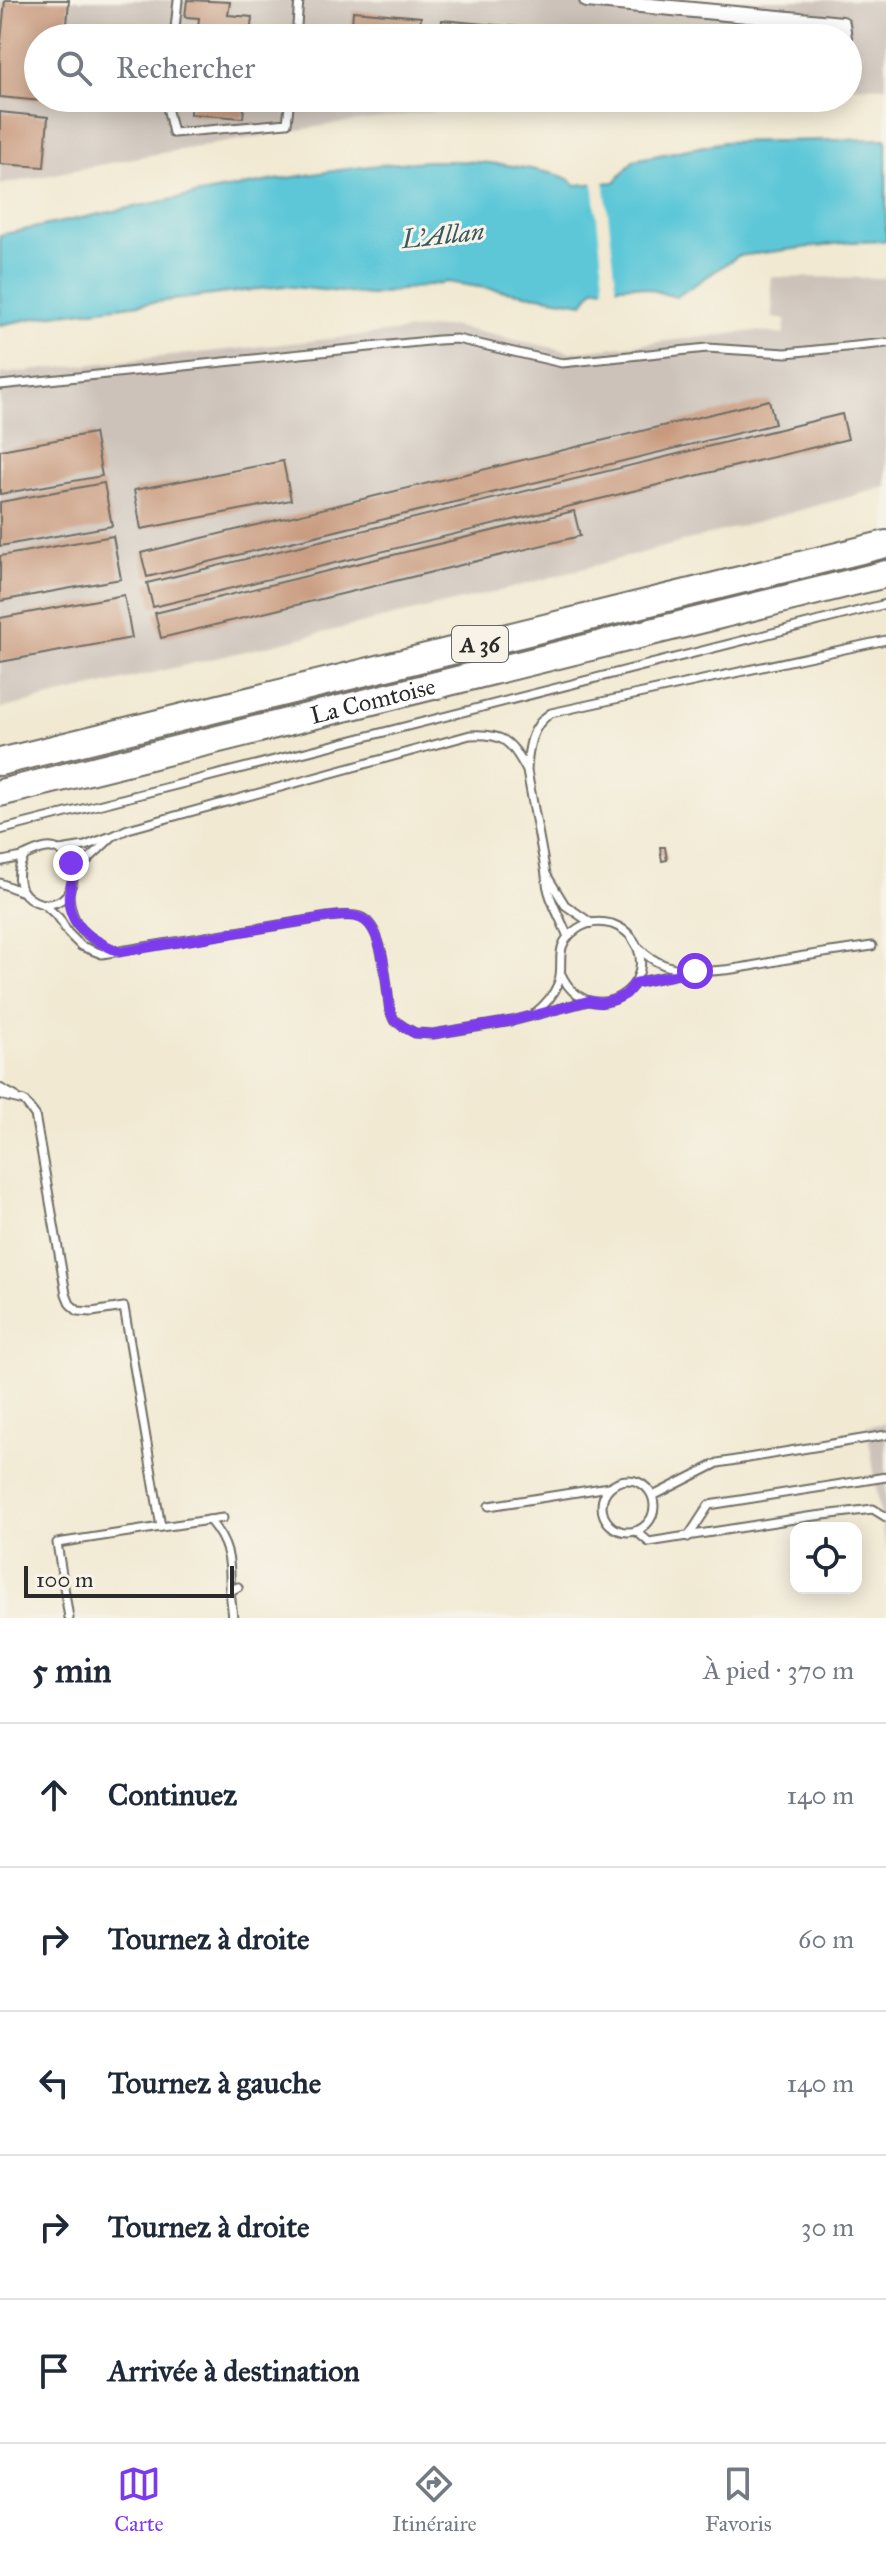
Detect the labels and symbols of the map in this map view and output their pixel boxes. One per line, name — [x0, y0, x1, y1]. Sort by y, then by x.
water label: L'Allan — [399, 215, 486, 255]
road number: A 36 — [452, 626, 508, 662]
street label: La Comtoise — [307, 671, 438, 731]
route end — [53, 845, 89, 881]
route start — [677, 953, 713, 989]
scale bar — [24, 1562, 234, 1598]

